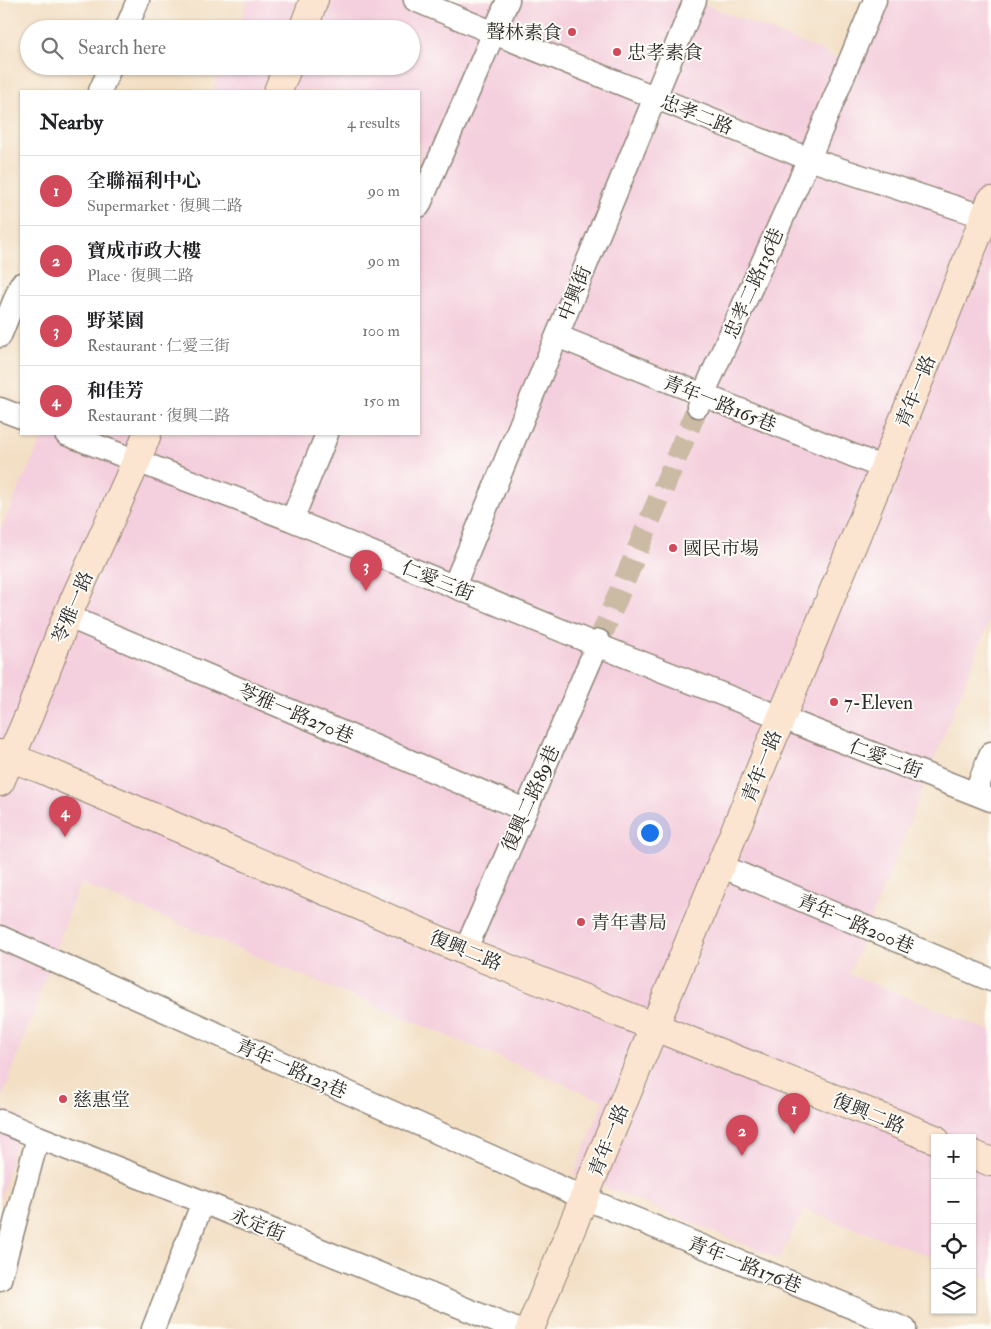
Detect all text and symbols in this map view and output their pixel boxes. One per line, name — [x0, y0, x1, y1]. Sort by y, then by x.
search box — [20, 20, 420, 75]
place label: 聲林素食 — [486, 21, 562, 45]
marker: 聲林素食 — [566, 26, 578, 38]
icon: search — [38, 34, 66, 62]
text: Search here — [78, 36, 166, 60]
place label: 忠孝素食 — [627, 41, 703, 65]
marker: 忠孝素食 — [611, 46, 623, 58]
street label: 忠孝二路 — [657, 90, 736, 140]
text: Nearby — [40, 109, 103, 136]
text: 4 results — [347, 113, 400, 133]
text: 全聯福利中心 — [87, 169, 201, 193]
text: 1 — [53, 181, 59, 201]
text: 90 m — [368, 181, 400, 201]
text: Supermarket · 復興二路 — [87, 196, 243, 216]
street label: 忠孝二路136巷 — [719, 224, 789, 342]
text: 寶成市政大樓 — [87, 239, 201, 263]
text: 2 — [52, 251, 60, 271]
text: 90 m — [368, 251, 400, 271]
street label: 中興街 — [553, 262, 597, 324]
text: Place · 復興二路 — [87, 266, 194, 286]
text: 野菜園 — [87, 309, 144, 333]
text: 3 — [53, 321, 59, 341]
text: 100 m — [362, 321, 400, 341]
text: Restaurant · 仁愛三街 — [87, 336, 230, 356]
street label: 青年一路 — [891, 352, 941, 431]
street label: 青年一路165巷 — [660, 370, 780, 437]
text: 和佳芳 — [87, 379, 144, 403]
text: 4 — [52, 391, 60, 411]
text: 150 m — [363, 391, 400, 411]
text: Restaurant · 復興二路 — [87, 406, 230, 426]
place label: 國民市場 — [683, 537, 759, 561]
marker: 國民市場 — [667, 542, 679, 554]
pin: 3 — [350, 550, 382, 591]
street label: 仁愛三街 — [398, 556, 477, 606]
street label: 苓雅一路 — [47, 568, 99, 647]
street label: 苓雅一路270巷 — [234, 679, 357, 749]
place label: 7-Eleven — [844, 691, 913, 715]
marker: 7-Eleven — [828, 696, 840, 708]
street label: 青年一路 — [737, 727, 787, 806]
street label: 仁愛二街 — [846, 734, 925, 784]
street label: 復興二路89巷 — [497, 742, 565, 855]
pin: 4 — [49, 796, 81, 837]
your location — [637, 820, 663, 846]
street label: 青年一路200巷 — [794, 889, 917, 959]
place label: 青年書局 — [591, 911, 667, 935]
marker: 青年書局 — [575, 916, 587, 928]
street label: 復興二路 — [426, 926, 505, 976]
street label: 青年一路123巷 — [232, 1034, 351, 1104]
place label: 慈惠堂 — [73, 1088, 130, 1112]
street label: 復興二路 — [829, 1089, 908, 1139]
marker: 慈惠堂 — [57, 1093, 69, 1105]
pin: 1 — [778, 1093, 810, 1134]
street label: 青年一路 — [584, 1101, 634, 1180]
pin: 2 — [726, 1115, 758, 1156]
map controls — [931, 1134, 976, 1314]
button: + — [931, 1134, 976, 1179]
button: − — [931, 1179, 976, 1224]
street label: 永定街 — [227, 1203, 289, 1247]
button: locate — [931, 1224, 976, 1269]
street label: 青年一路176巷 — [684, 1231, 805, 1299]
button: layers — [931, 1269, 976, 1314]

